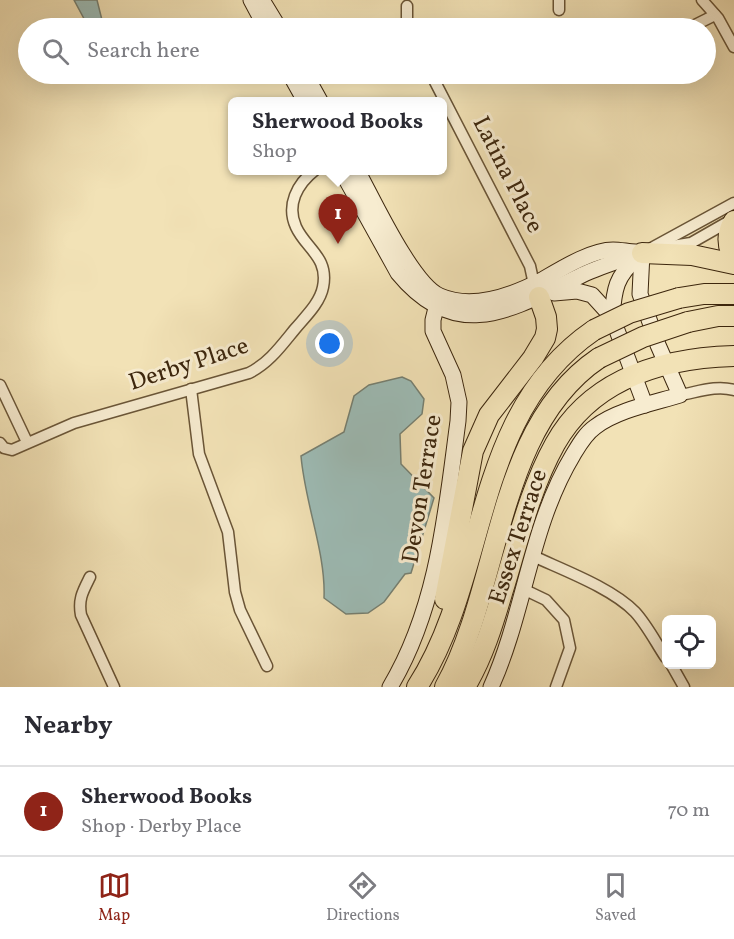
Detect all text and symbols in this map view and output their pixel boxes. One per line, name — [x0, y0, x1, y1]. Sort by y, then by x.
search box — [18, 18, 716, 84]
icon: search — [39, 35, 72, 68]
text: Search here — [87, 36, 200, 67]
popup — [228, 97, 447, 175]
text: Sherwood Books — [252, 107, 423, 138]
street label: Latina Place — [463, 111, 551, 239]
text: Shop — [252, 138, 297, 166]
pin: 1 — [318, 194, 358, 244]
your location — [315, 329, 344, 358]
street label: Derby Place — [125, 330, 253, 400]
street label: Devon Terrace — [394, 412, 452, 566]
street label: Essex Terrace — [481, 465, 557, 609]
map controls — [662, 615, 716, 669]
button: locate — [662, 615, 716, 669]
text: Nearby — [24, 708, 113, 744]
text: Sherwood Books — [81, 782, 252, 813]
text: 1 — [39, 797, 48, 825]
text: 70 m — [667, 797, 710, 825]
text: Shop · Derby Place — [81, 813, 241, 841]
tab: Map — [98, 869, 131, 927]
tab: Directions — [326, 869, 400, 927]
tab: Saved — [595, 869, 636, 927]

